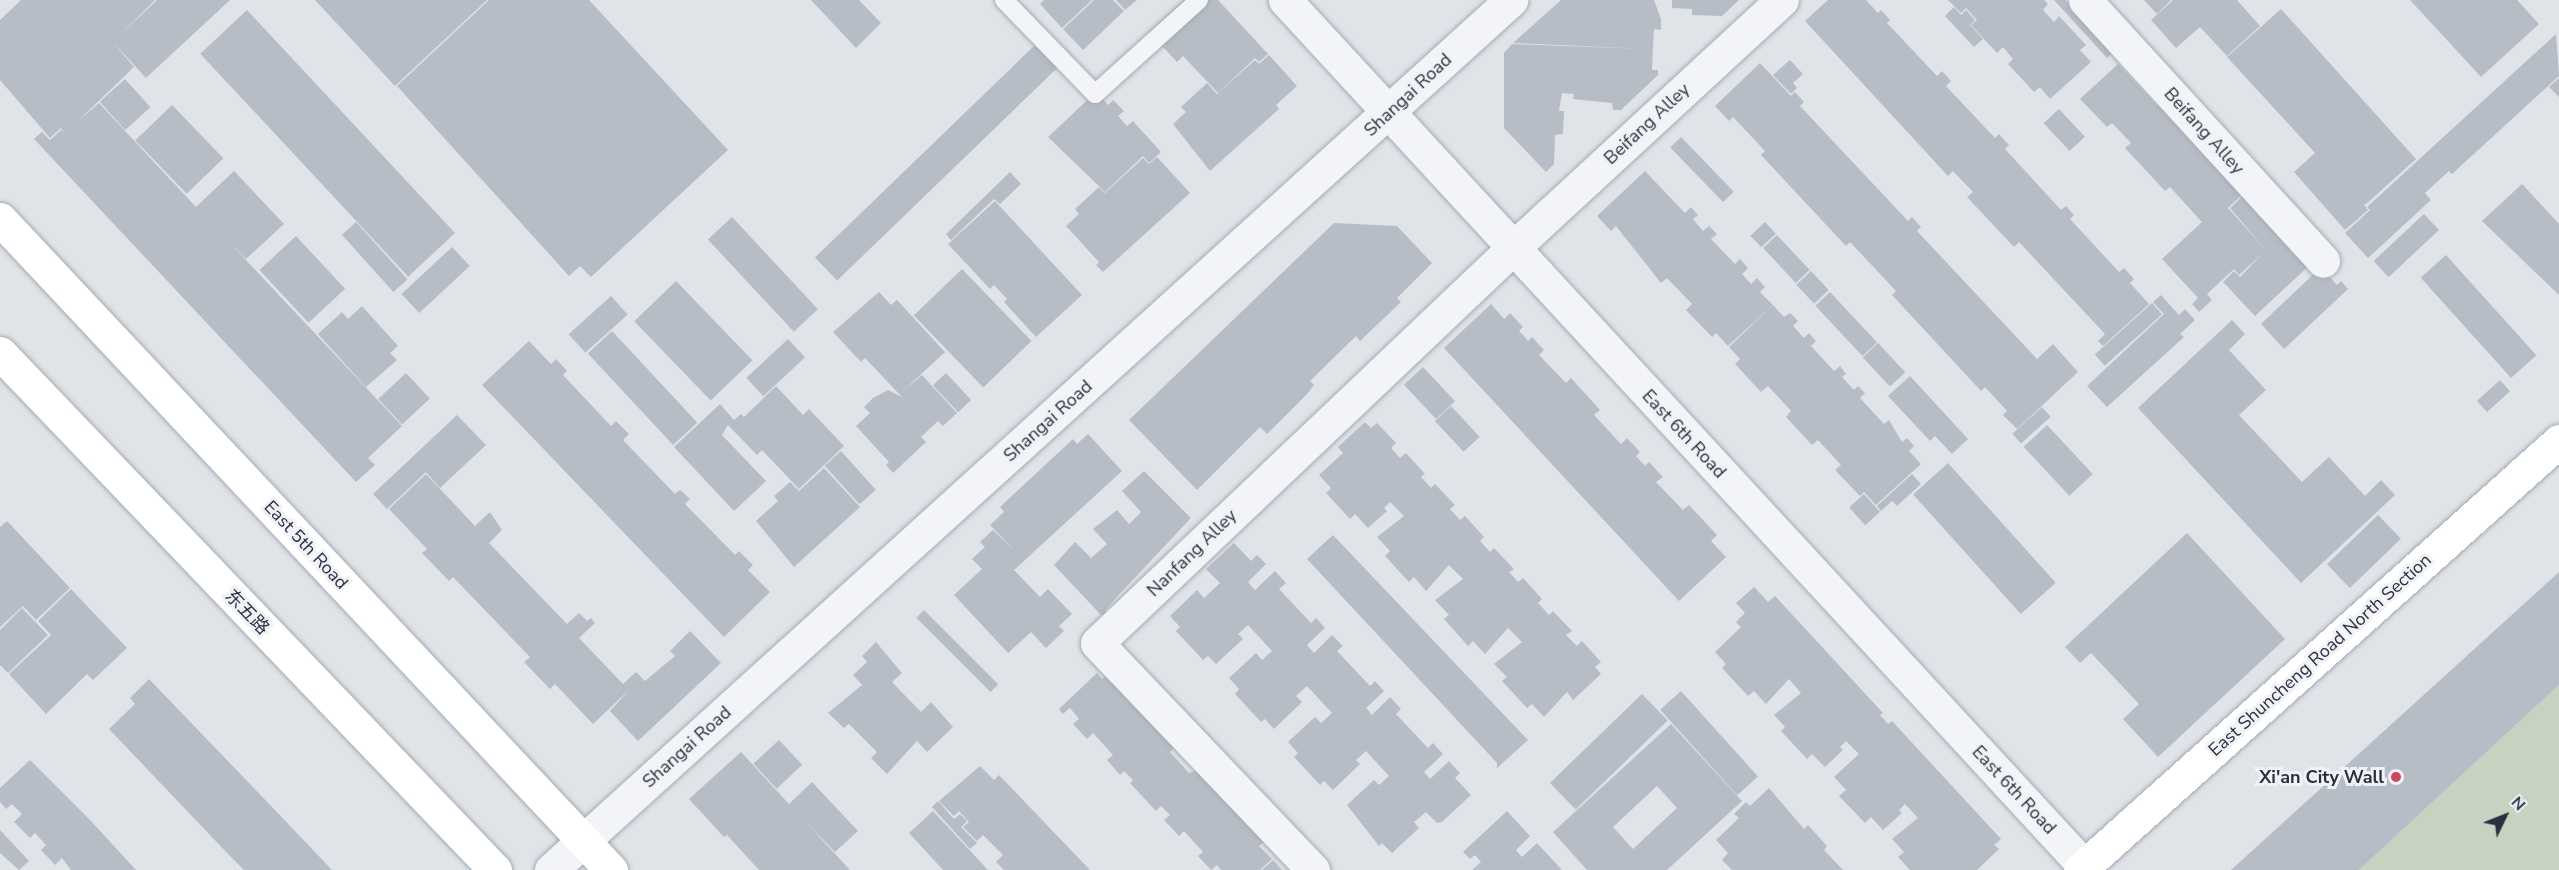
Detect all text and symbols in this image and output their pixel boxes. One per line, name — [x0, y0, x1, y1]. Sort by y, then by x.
street label: Shangai Road — [1360, 49, 1456, 141]
street label: Beifang Alley — [1600, 79, 1694, 169]
street label: Beifang Alley — [2159, 83, 2249, 179]
street label: Shangai Road — [999, 376, 1097, 466]
street label: East 6th Road — [1637, 385, 1731, 483]
street label: East 5th Road — [259, 496, 353, 594]
street label: Nanfang Alley — [1143, 505, 1241, 601]
street label: East Shuncheng Road North Section — [2204, 549, 2436, 761]
street label: 东五路 — [220, 585, 274, 639]
street label: Shangai Road — [638, 702, 736, 792]
street label: East 6th Road — [1967, 741, 2061, 839]
place label: Xi'an City Wall — [2259, 766, 2384, 788]
marker: Xi'an City Wall — [2389, 770, 2403, 784]
north arrow — [2475, 786, 2535, 846]
text: N — [2506, 792, 2530, 816]

